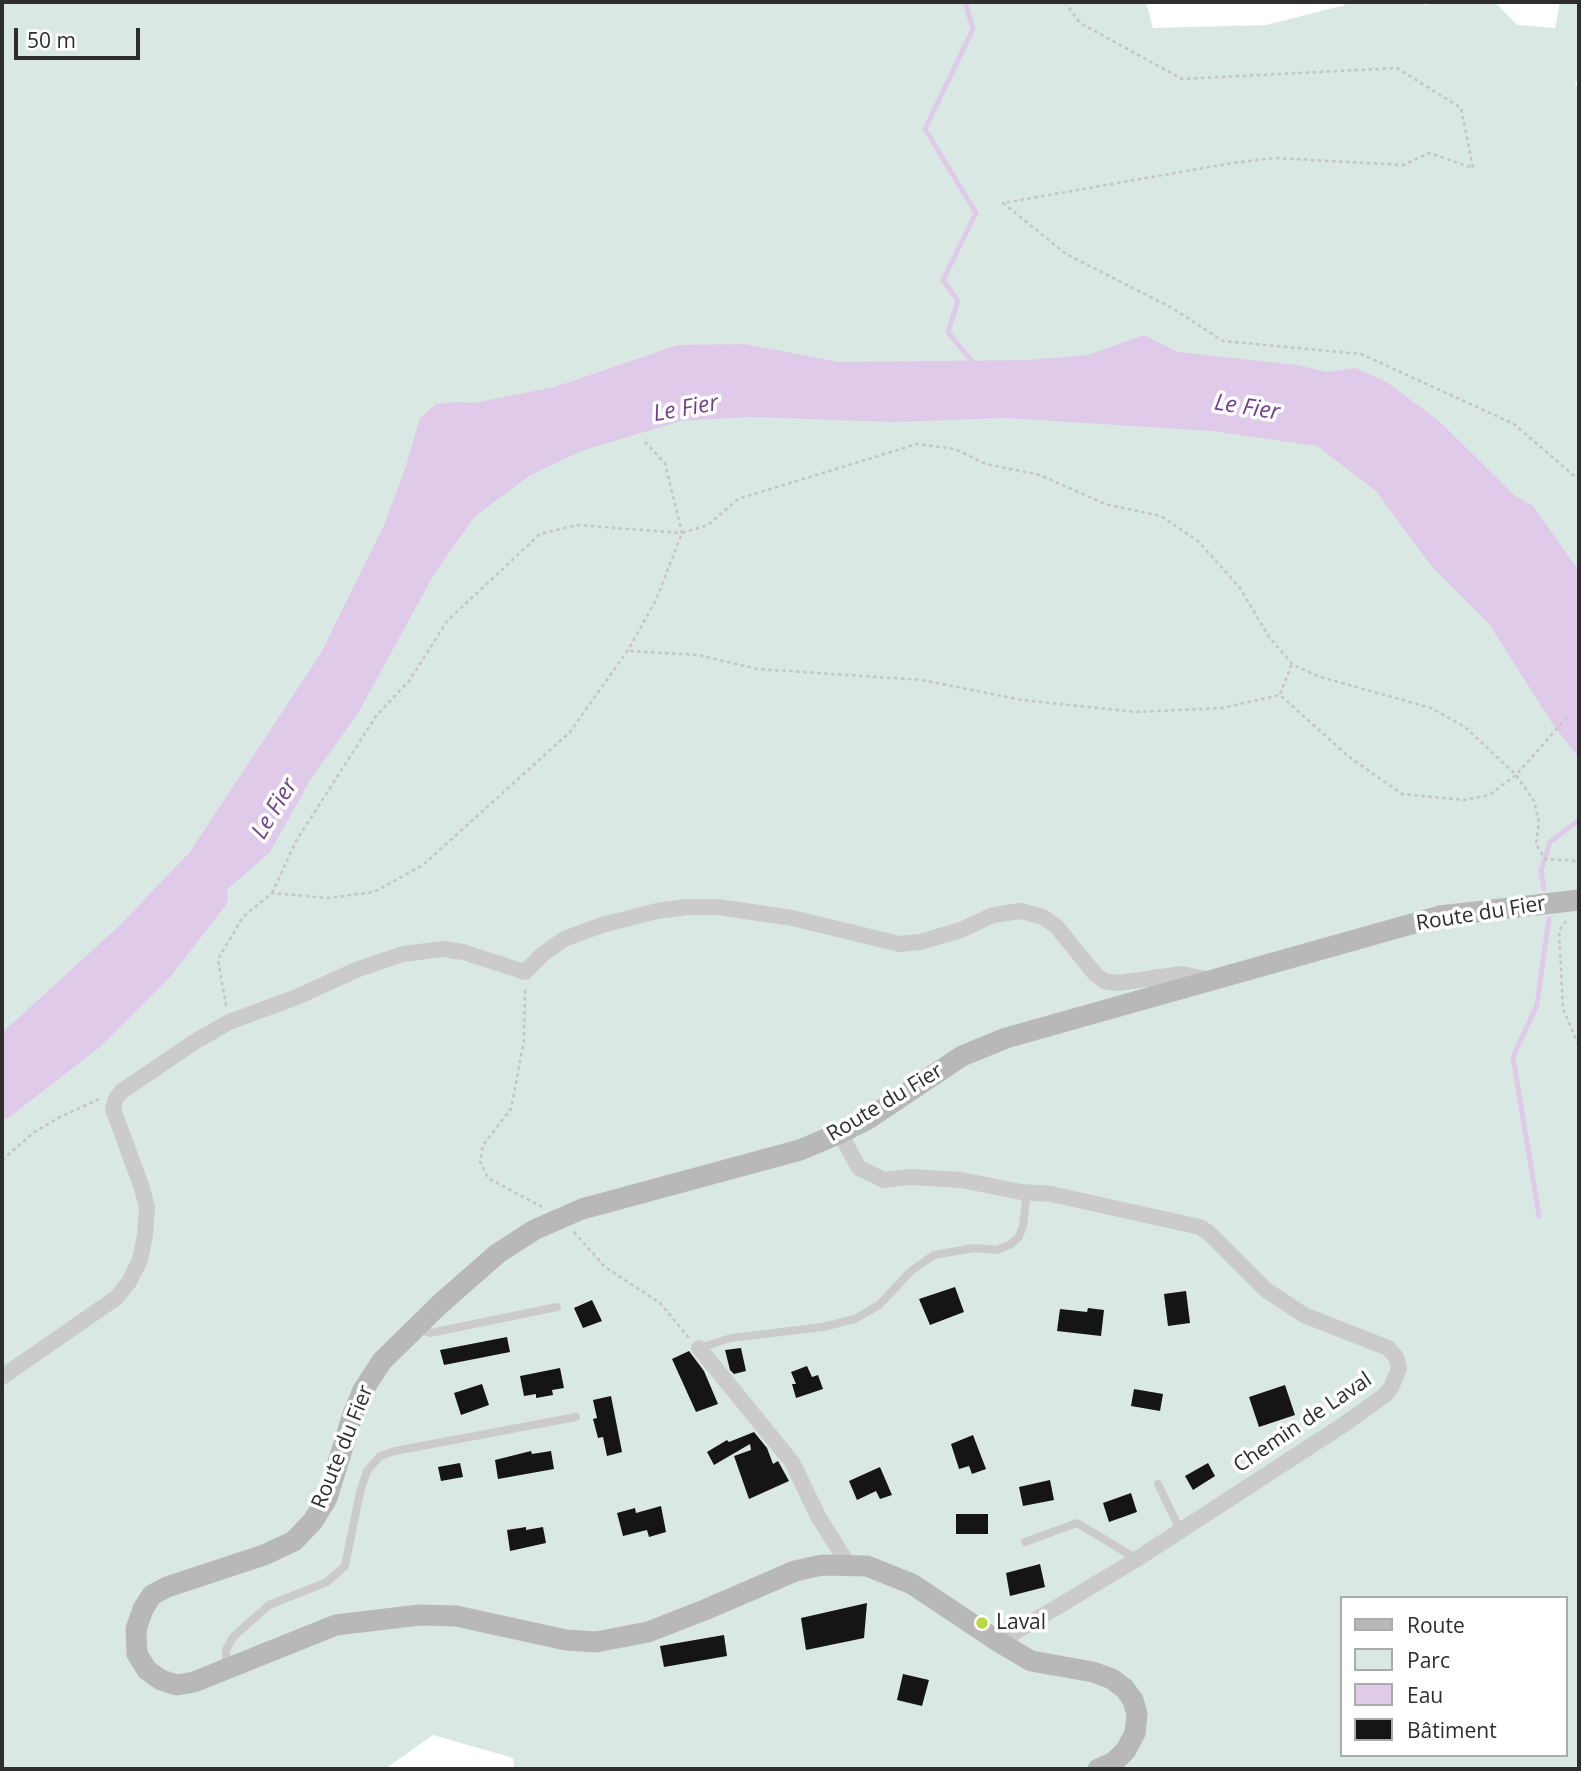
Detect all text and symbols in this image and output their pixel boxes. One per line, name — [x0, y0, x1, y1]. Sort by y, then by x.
scale bar — [18, 14, 144, 58]
text: 50 m — [27, 26, 76, 54]
water label: Le Fier — [1212, 389, 1282, 427]
water label: Le Fier — [651, 390, 721, 428]
water label: Le Fier — [246, 774, 304, 844]
street label: Route du Fier — [1414, 891, 1548, 937]
street label: Route du Fier — [822, 1058, 948, 1148]
street label: Chemin de Laval — [1229, 1367, 1377, 1479]
street label: Route du Fier — [307, 1382, 379, 1512]
legend — [1340, 1596, 1567, 1757]
place label: Laval — [996, 1610, 1046, 1636]
text: Route — [1407, 1611, 1465, 1639]
marker: Laval — [974, 1615, 990, 1631]
text: Parc — [1407, 1646, 1450, 1674]
text: Eau — [1407, 1681, 1443, 1709]
text: Bâtiment — [1407, 1716, 1497, 1744]

